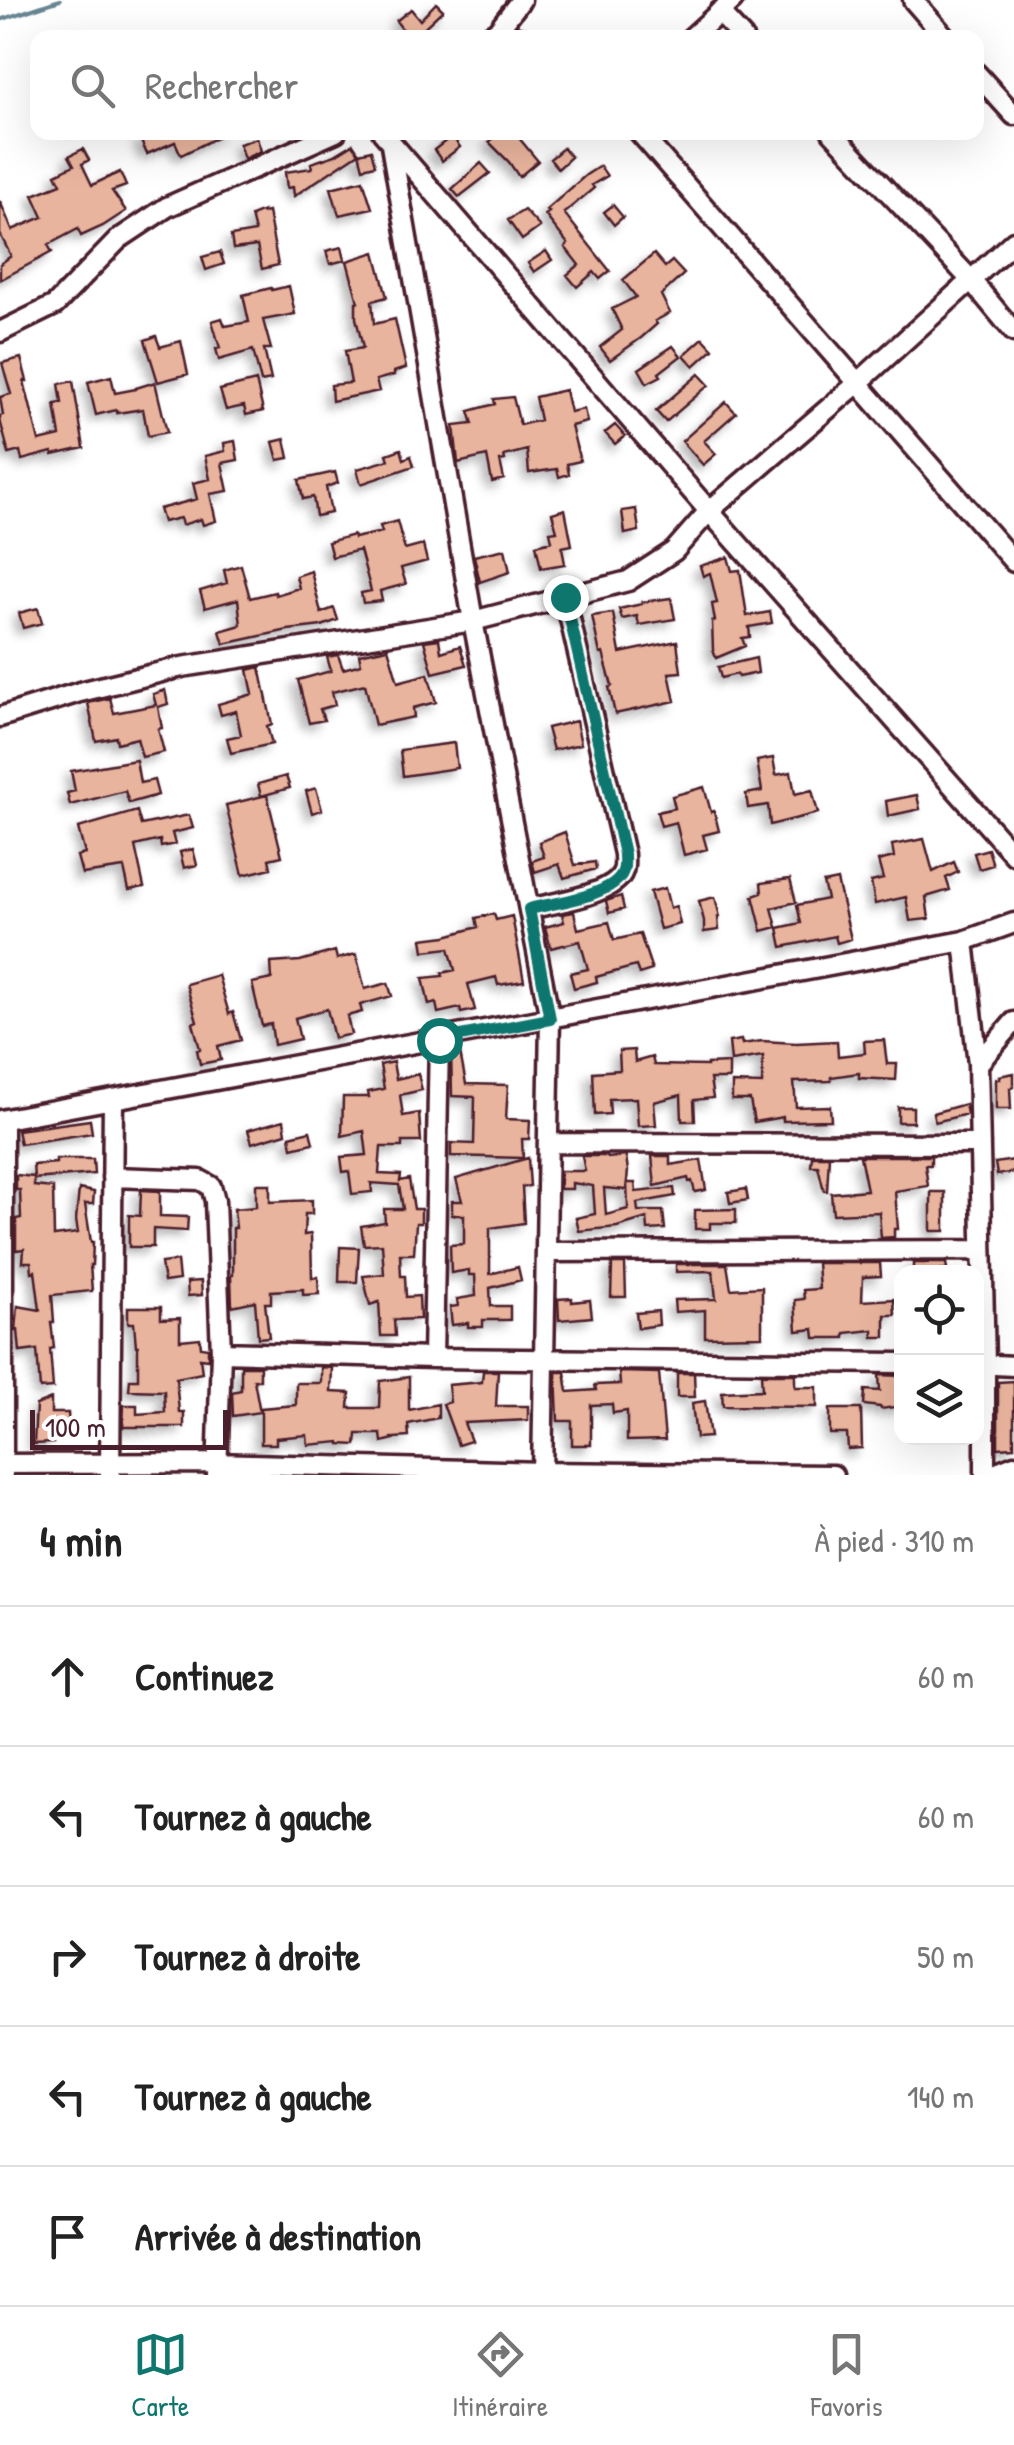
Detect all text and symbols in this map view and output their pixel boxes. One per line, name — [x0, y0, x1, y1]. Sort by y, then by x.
search box — [30, 30, 984, 140]
icon: search — [65, 58, 120, 113]
text: Rechercher — [145, 59, 298, 111]
route end — [543, 575, 589, 621]
route start — [417, 1018, 463, 1064]
map controls — [894, 1265, 984, 1445]
button: locate — [894, 1265, 984, 1355]
button: layers — [894, 1355, 984, 1445]
scale bar — [30, 1405, 228, 1450]
text: 100 m — [45, 1408, 106, 1446]
text: 4 min — [40, 1512, 122, 1569]
text: À pied · 310 m — [814, 1519, 974, 1562]
icon: ahead — [40, 1649, 95, 1704]
text: Continuez — [135, 1650, 274, 1702]
text: 60 m — [918, 1655, 974, 1698]
icon: left — [40, 1789, 95, 1844]
text: Tournez à gauche — [135, 1790, 372, 1842]
text: 60 m — [918, 1795, 974, 1838]
icon: right — [40, 1929, 95, 1984]
text: Tournez à droite — [135, 1930, 360, 1982]
text: 50 m — [917, 1935, 974, 1978]
icon: left — [40, 2069, 95, 2124]
text: Tournez à gauche — [135, 2070, 372, 2122]
text: 140 m — [907, 2075, 974, 2118]
icon: arrive — [40, 2209, 95, 2264]
text: Arrivée à destination — [135, 2210, 421, 2262]
tab: Carte — [131, 2327, 189, 2425]
tab: Itinéraire — [452, 2327, 548, 2425]
tab: Favoris — [811, 2327, 883, 2425]

